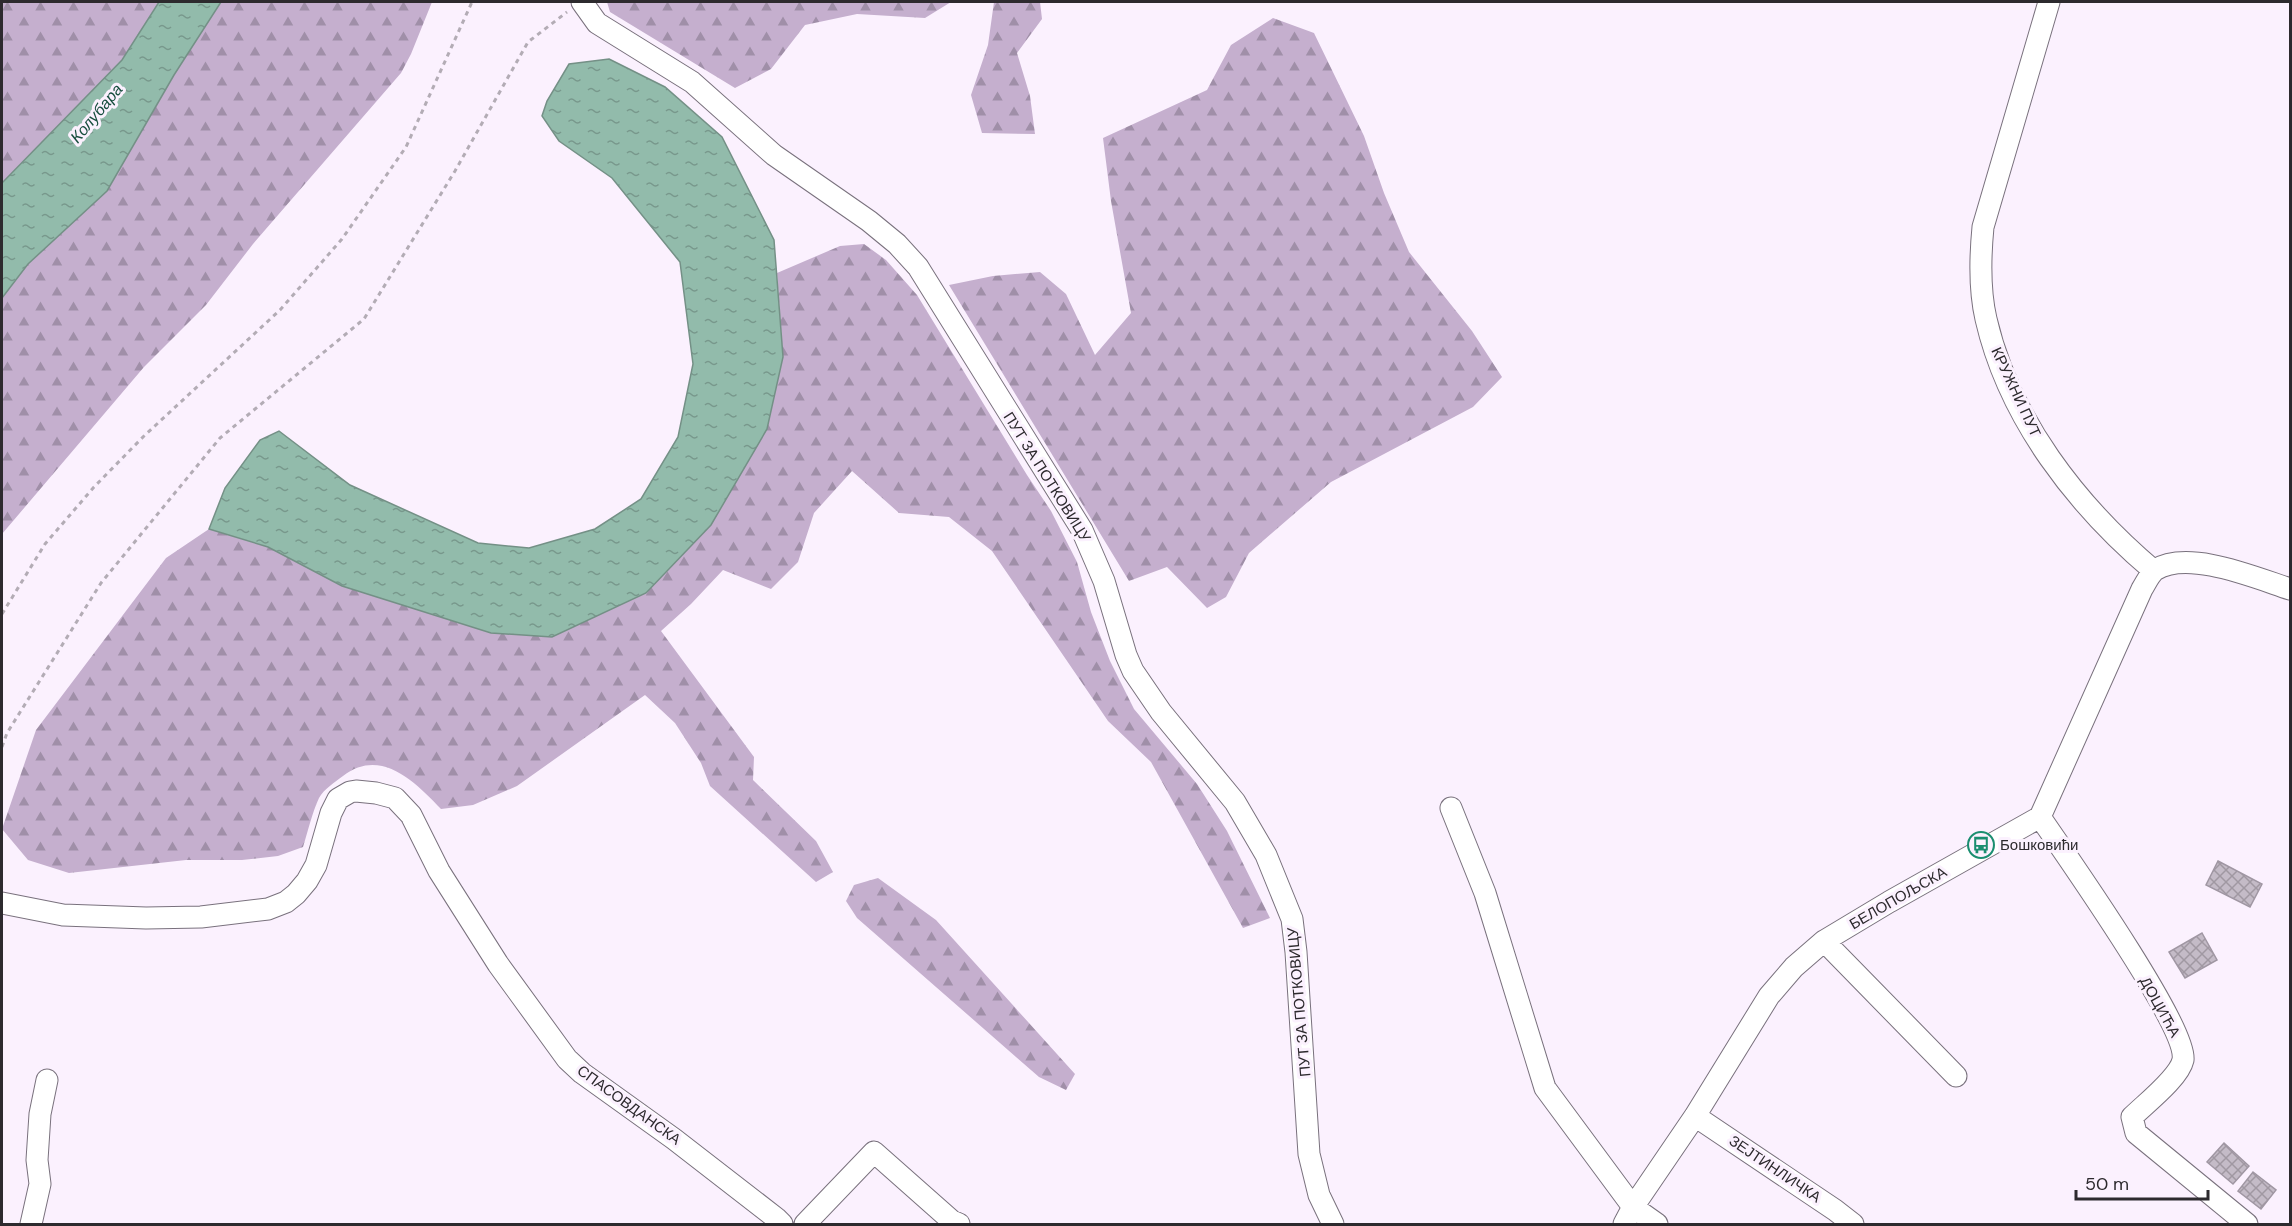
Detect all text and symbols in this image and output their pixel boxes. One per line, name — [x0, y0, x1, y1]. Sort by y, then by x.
water label: Колубара — [66, 79, 127, 147]
street label: КРУЖНИ ПУТ — [1986, 344, 2046, 440]
street label: ПУТ ЗА ПОТКОВИЦУ — [999, 408, 1095, 546]
bus stop icon: Бошковићи — [1966, 830, 1996, 860]
place label: Бошковићи — [2000, 835, 2078, 855]
street label: БЕЛОПОЉСКА — [1846, 862, 1950, 934]
street label: ПУТ ЗА ПОТКОВИЦУ — [1282, 926, 1315, 1077]
street label: ДОЦИЋА — [2135, 973, 2185, 1041]
street label: СПАСОВДАНСКА — [573, 1061, 685, 1149]
street label: ЗЕЈТИНЛИЧКА — [1725, 1131, 1825, 1207]
scale bar — [2076, 1163, 2208, 1201]
text: 50 m — [2085, 1172, 2129, 1196]

